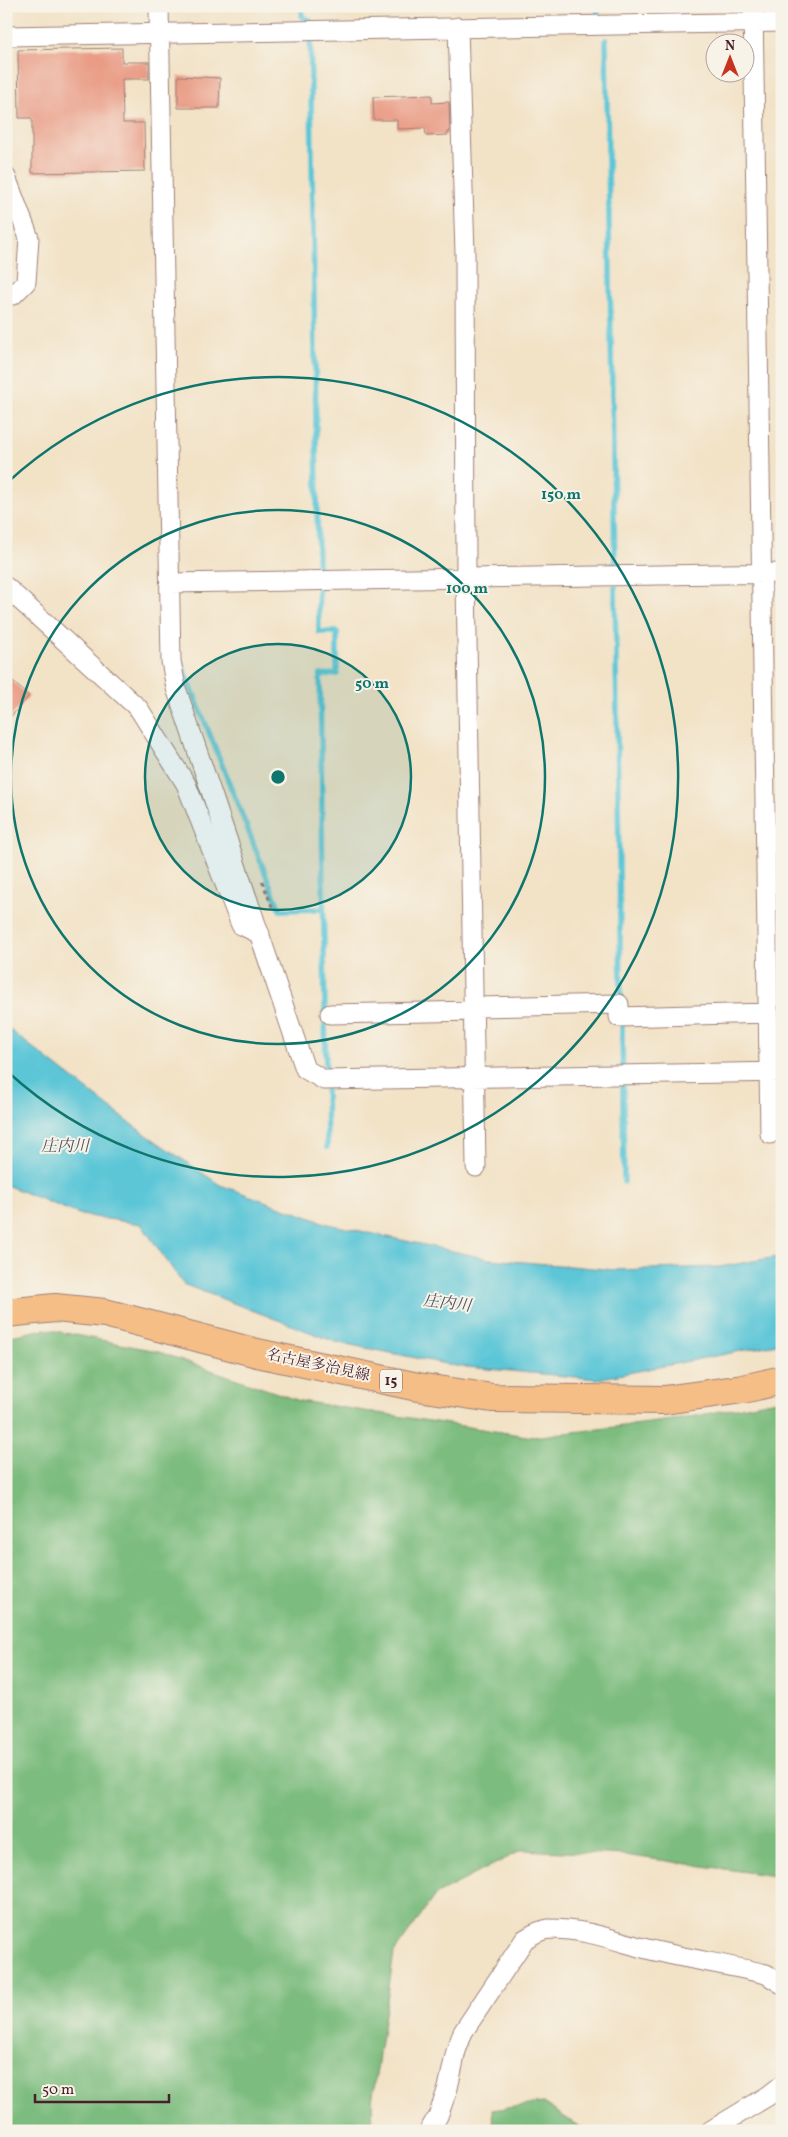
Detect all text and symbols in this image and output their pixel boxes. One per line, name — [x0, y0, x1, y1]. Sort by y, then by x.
north arrow — [706, 32, 756, 82]
text: N — [725, 37, 735, 56]
text: 150 m — [541, 485, 581, 506]
text: 100 m — [446, 579, 489, 600]
text: 50 m — [355, 674, 389, 695]
centre of rings — [269, 768, 287, 786]
water label: 庄内川 — [41, 1136, 91, 1158]
water label: 庄内川 — [422, 1290, 474, 1318]
street label: 名古屋多治見線 — [264, 1345, 372, 1387]
road number: 15 — [380, 1370, 402, 1392]
scale bar — [35, 2072, 169, 2104]
text: 50 m — [42, 2080, 74, 2101]

